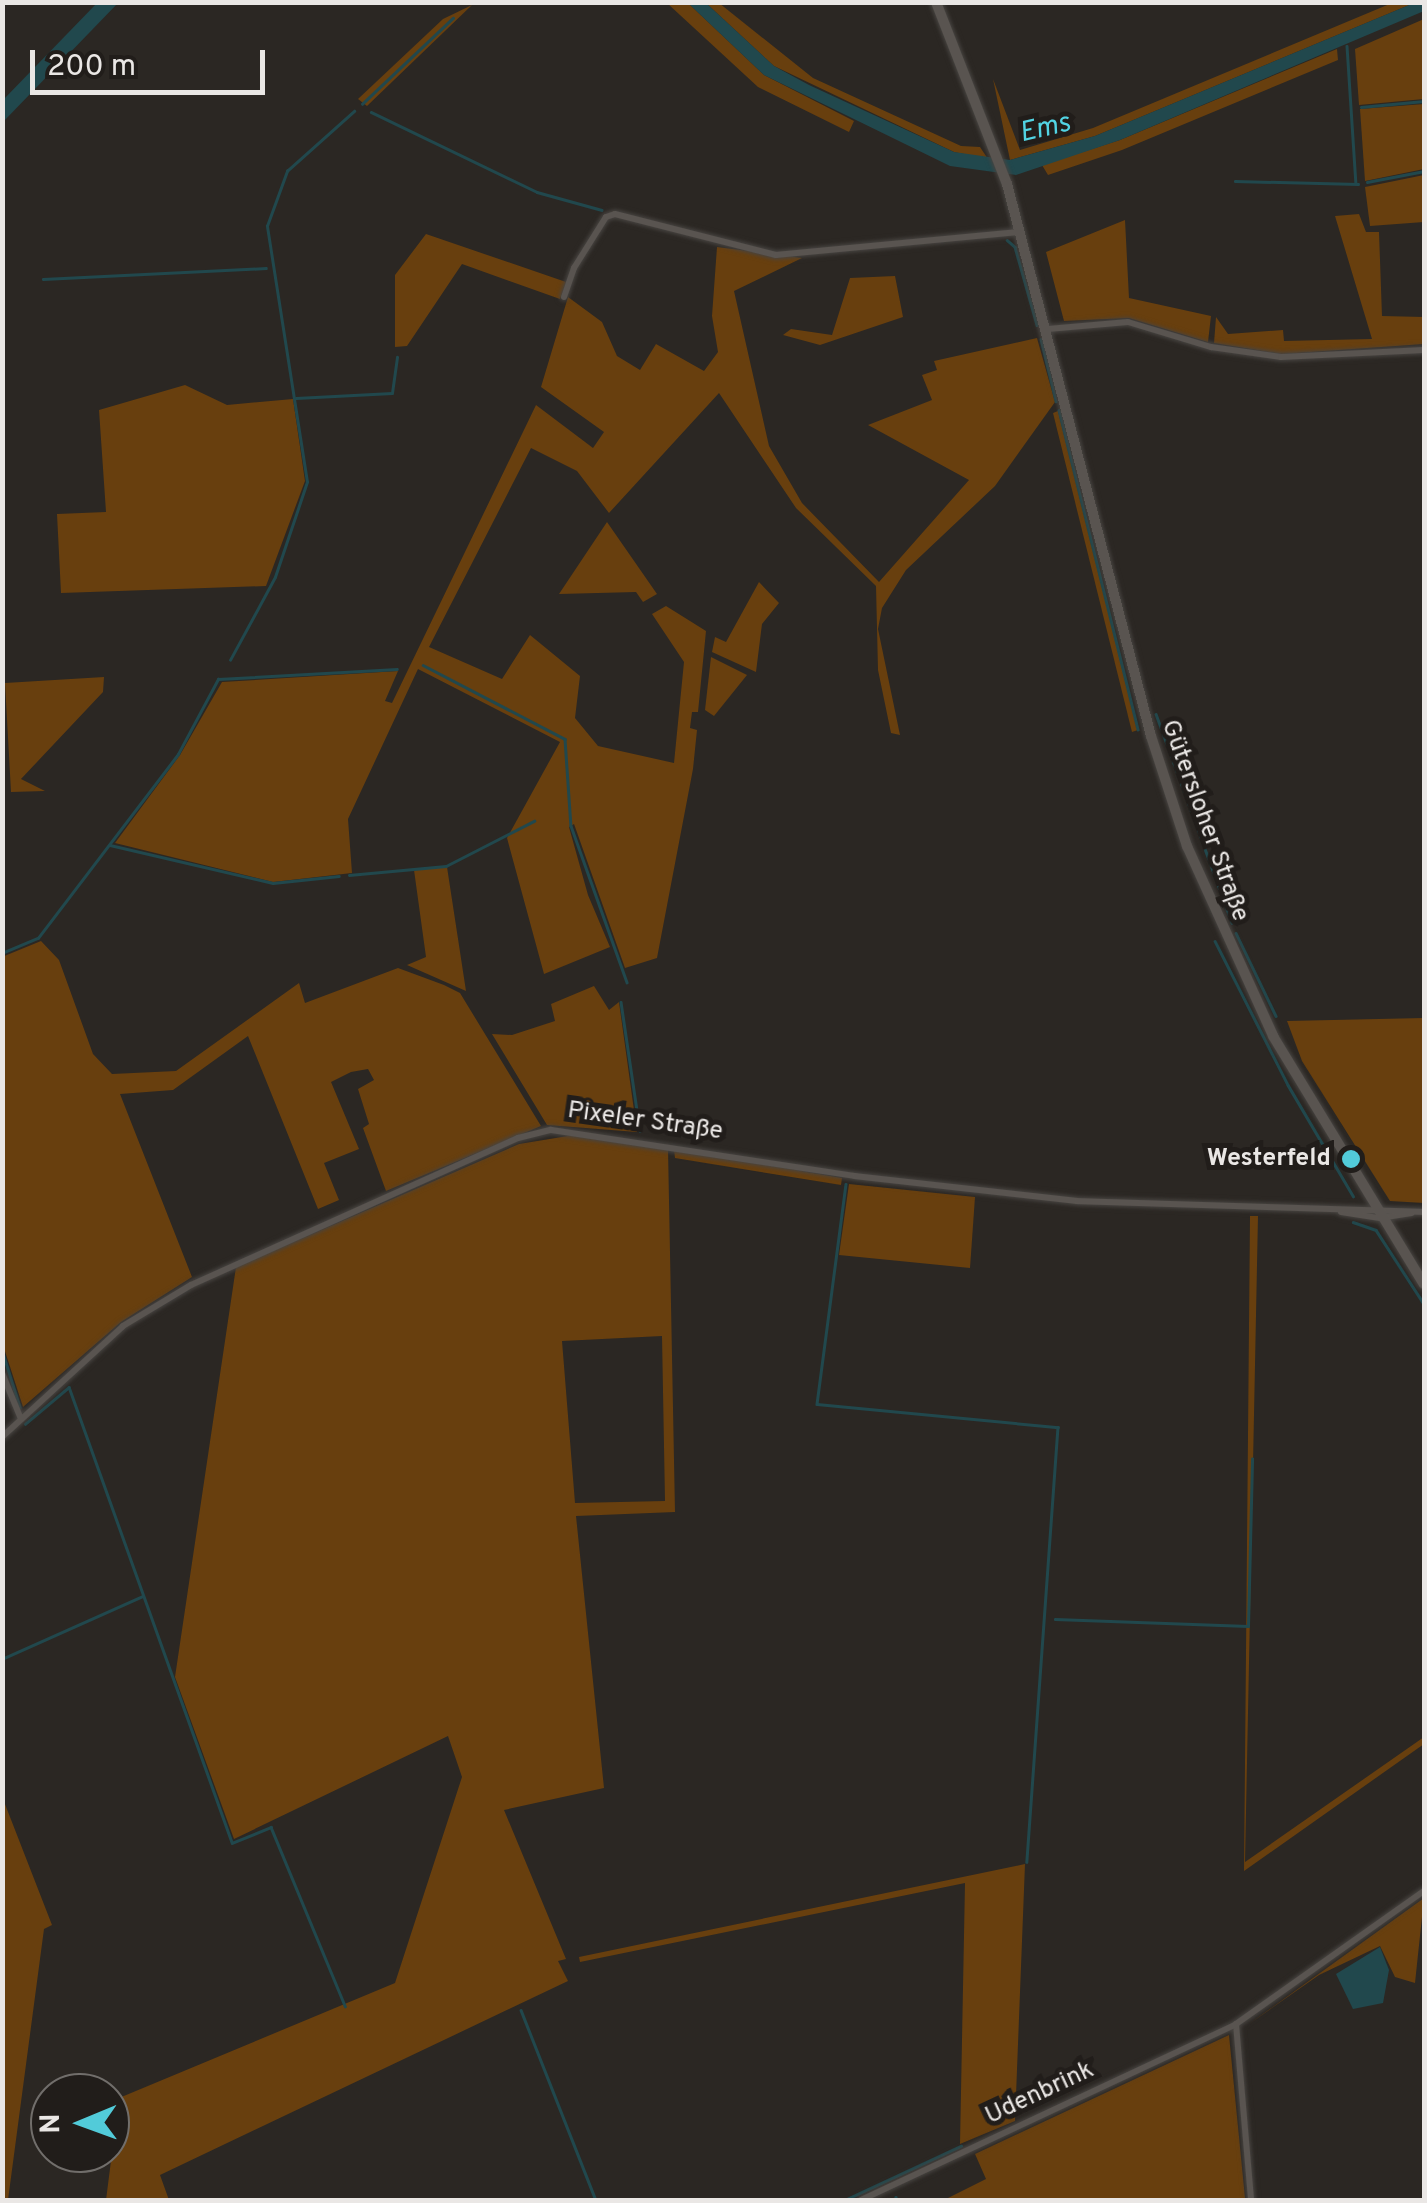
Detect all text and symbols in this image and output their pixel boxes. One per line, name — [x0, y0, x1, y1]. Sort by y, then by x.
scale bar — [35, 30, 270, 92]
text: 200 m — [47, 49, 136, 86]
water label: Ems — [1016, 107, 1074, 151]
street label: Gütersloher Straße — [1154, 716, 1254, 926]
street label: Pixeler Straße — [565, 1096, 725, 1148]
place label: Westerfeld — [1207, 1144, 1331, 1174]
marker: Westerfeld — [1340, 1148, 1362, 1170]
street label: Udenbrink — [981, 2056, 1099, 2132]
north arrow — [30, 2073, 130, 2173]
text: N — [34, 2113, 70, 2134]

